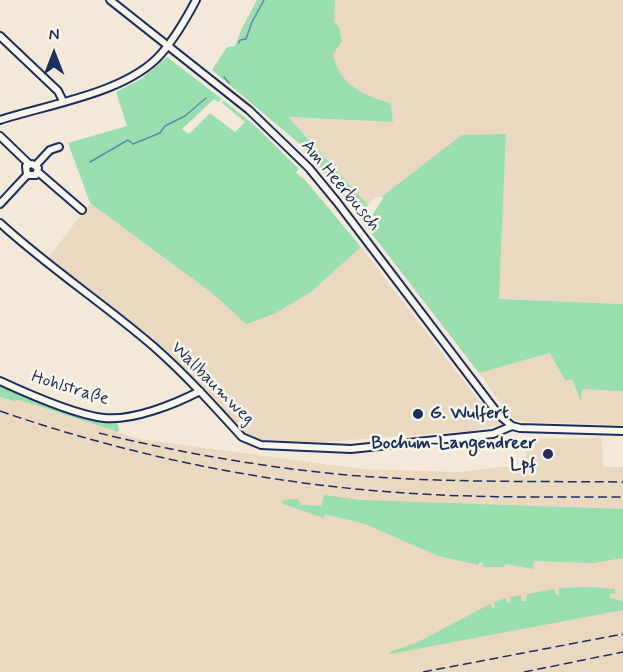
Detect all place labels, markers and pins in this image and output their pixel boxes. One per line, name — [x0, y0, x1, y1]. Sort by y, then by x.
place label: G. Wulfert — [430, 403, 509, 425]
marker: G. Wulfert — [411, 407, 425, 421]
place label: Bochum-Langendreer Lpf — [371, 433, 536, 476]
marker: Bochum-Langendreer Lpf — [541, 447, 555, 461]

